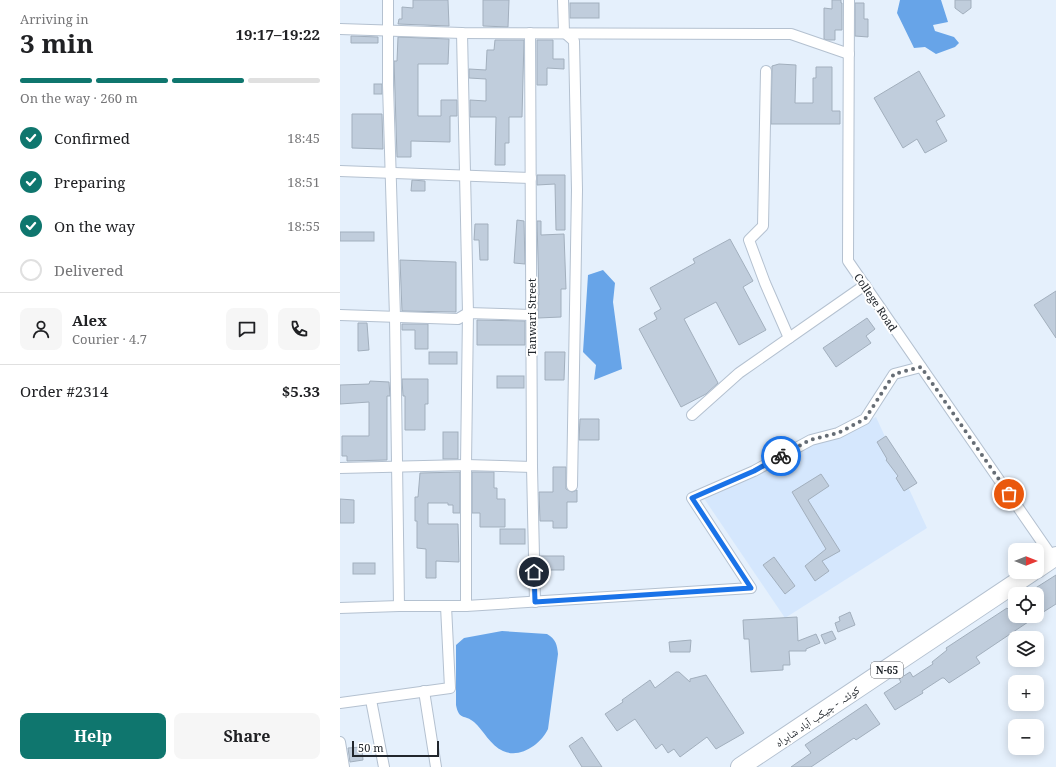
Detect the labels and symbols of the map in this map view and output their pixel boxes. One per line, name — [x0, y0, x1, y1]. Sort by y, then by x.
street label: College Road — [851, 270, 901, 334]
street label: Tanwari Street — [524, 278, 539, 356]
courier — [761, 436, 801, 476]
pin — [992, 477, 1026, 511]
north arrow — [1008, 543, 1044, 579]
pin — [517, 555, 551, 589]
road number: N-65 — [871, 662, 903, 678]
street label: کوئٹہ - جیکب آباد شاہراہ — [772, 682, 863, 750]
scale bar — [352, 739, 439, 758]

